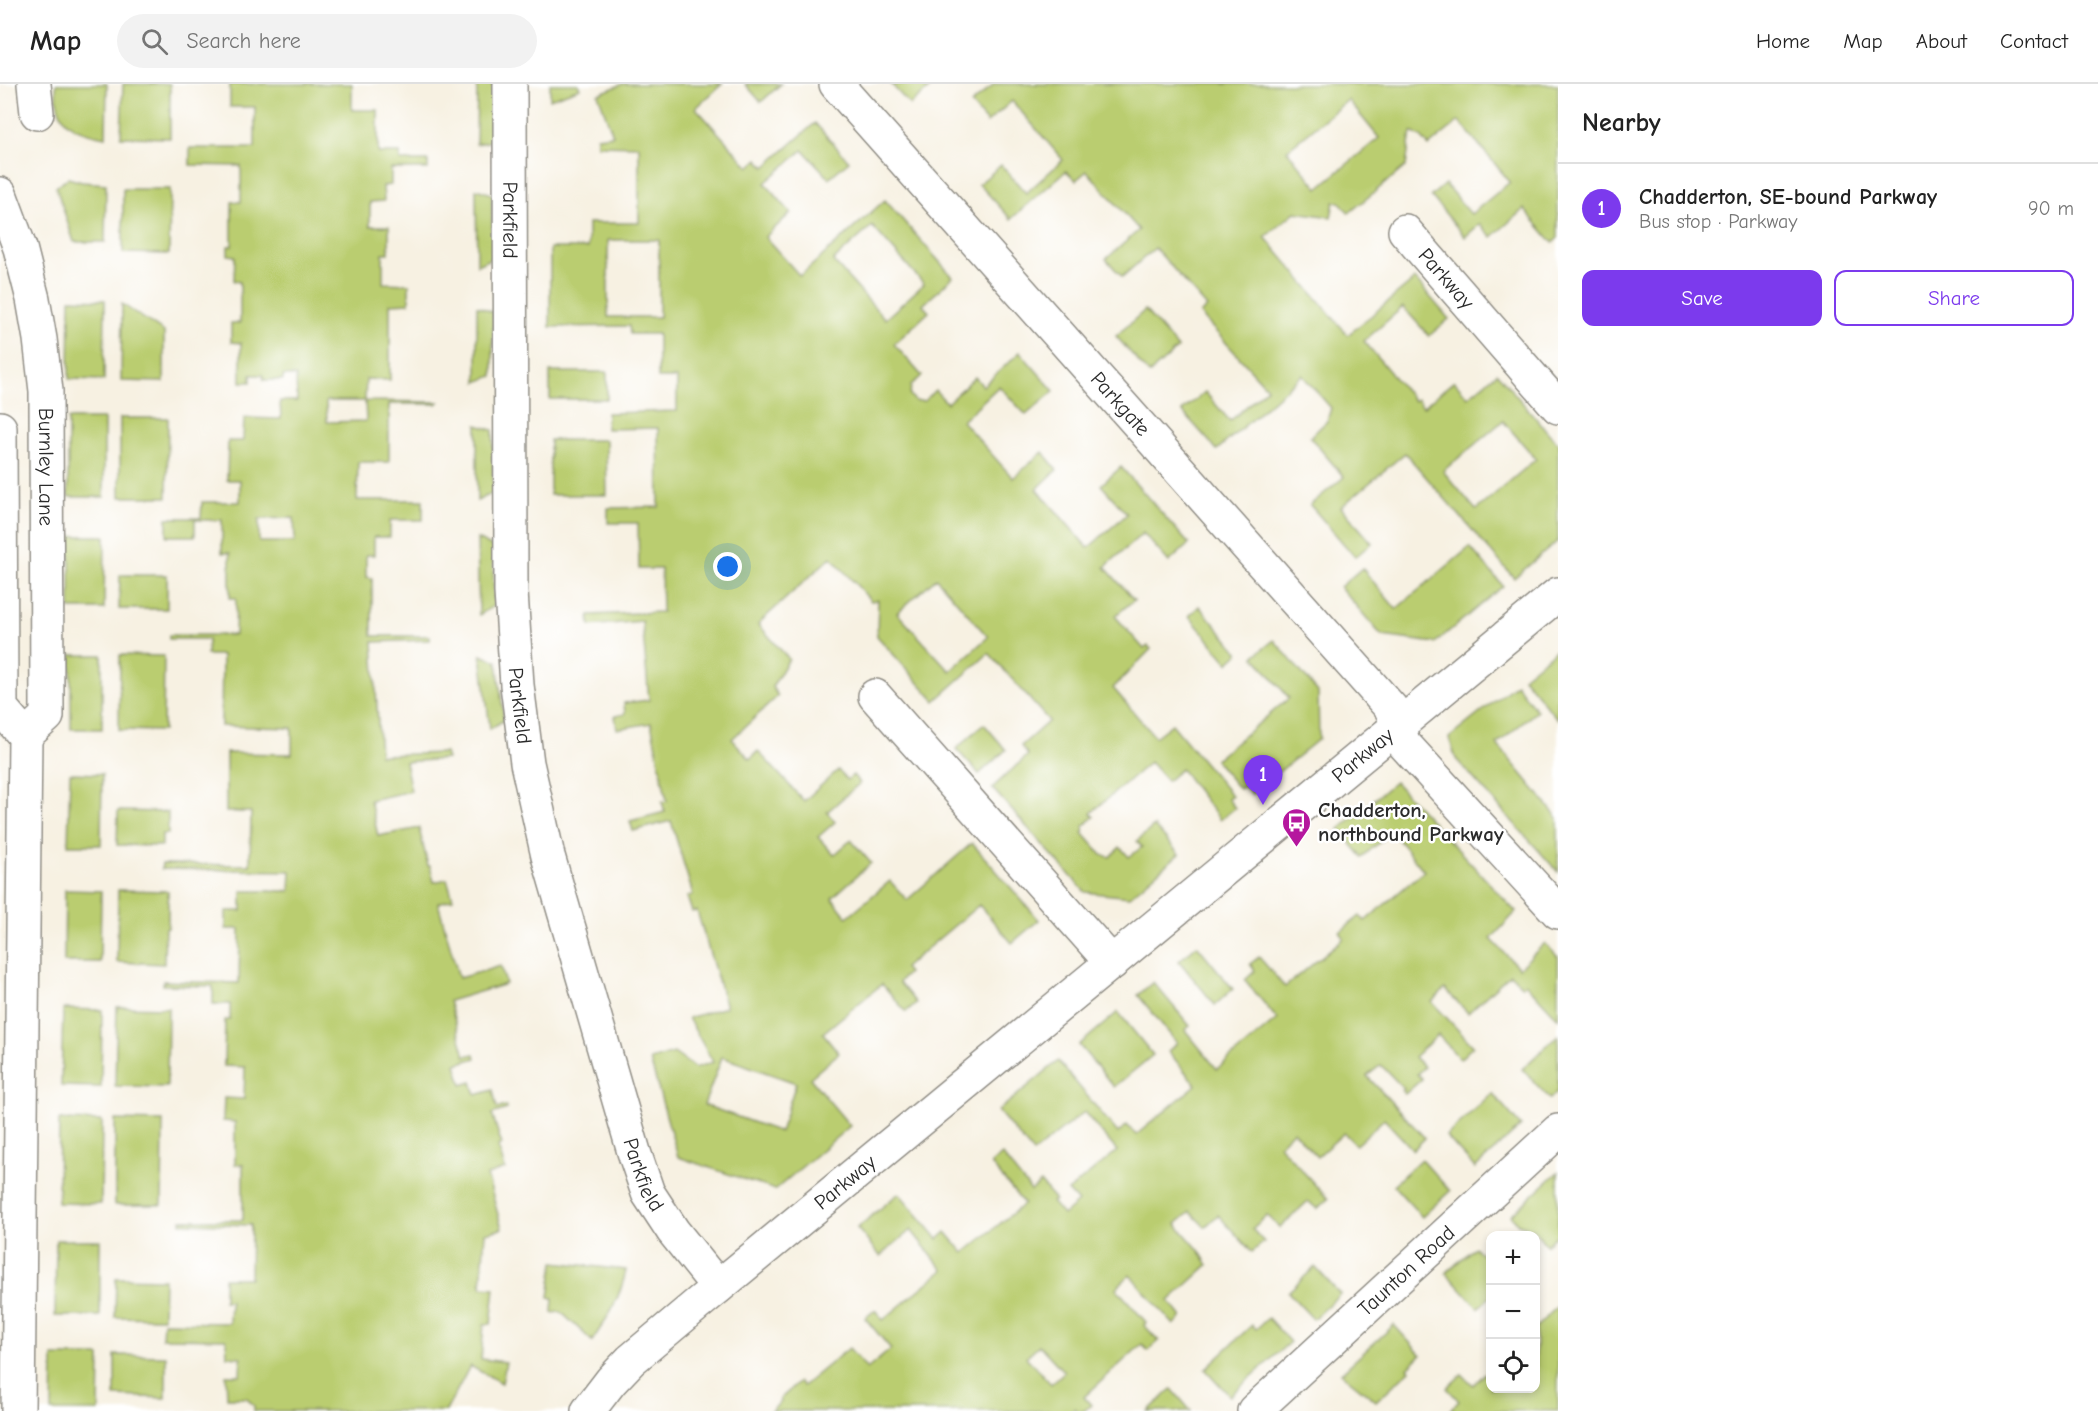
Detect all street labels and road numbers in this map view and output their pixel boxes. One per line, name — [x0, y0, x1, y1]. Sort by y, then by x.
street label: Parkfield — [498, 181, 522, 259]
street label: Parkway — [1413, 243, 1480, 314]
street label: Parkgate — [1086, 367, 1155, 441]
street label: Burnley Lane — [34, 408, 58, 526]
street label: Parkfield — [504, 666, 536, 745]
street label: Parkway — [1327, 722, 1399, 788]
street label: Parkfield — [619, 1135, 669, 1216]
street label: Parkway — [809, 1150, 881, 1215]
street label: Taunton Road — [1353, 1220, 1460, 1321]

